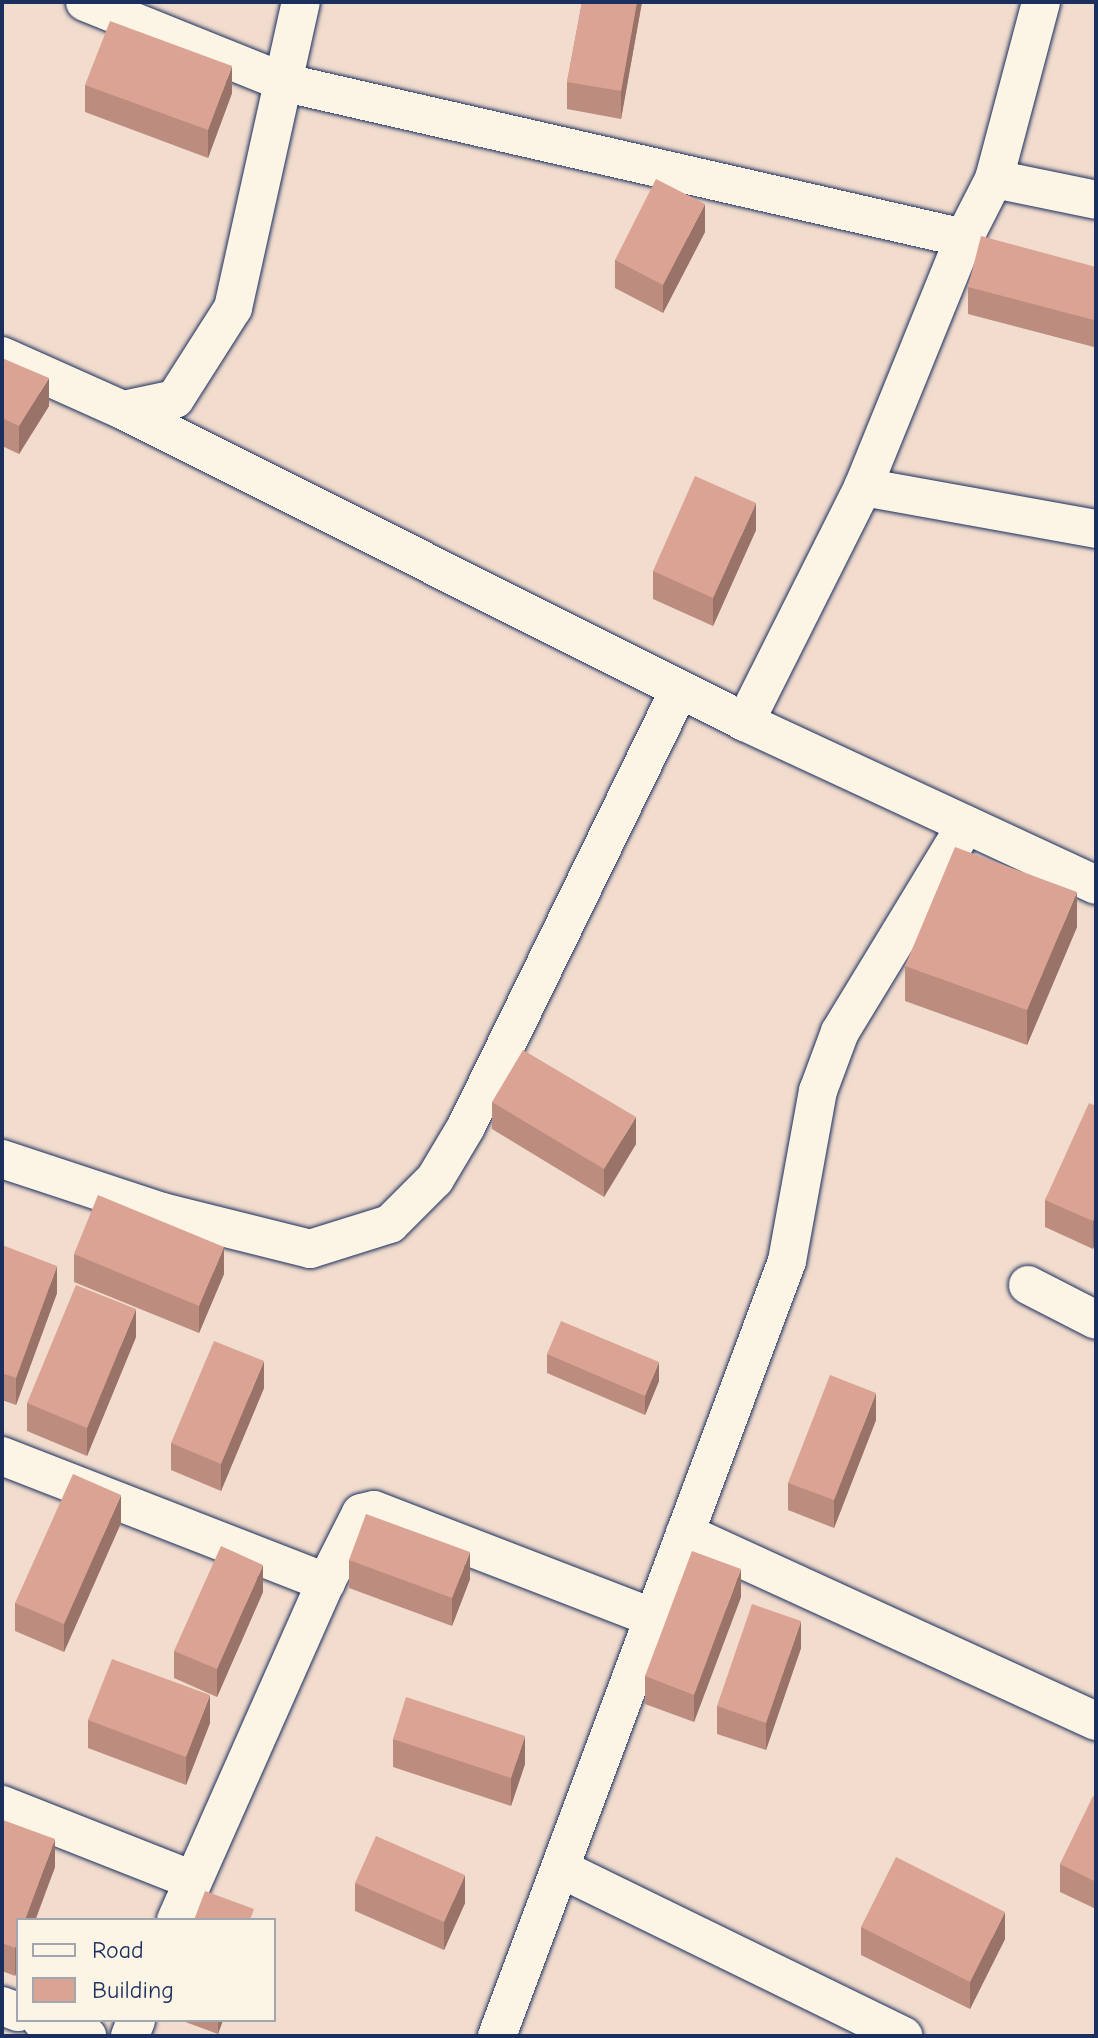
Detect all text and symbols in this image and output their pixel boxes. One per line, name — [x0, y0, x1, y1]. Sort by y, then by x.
legend — [16, 1918, 276, 2022]
text: Road — [92, 1936, 144, 1964]
text: Building — [92, 1976, 174, 2004]

